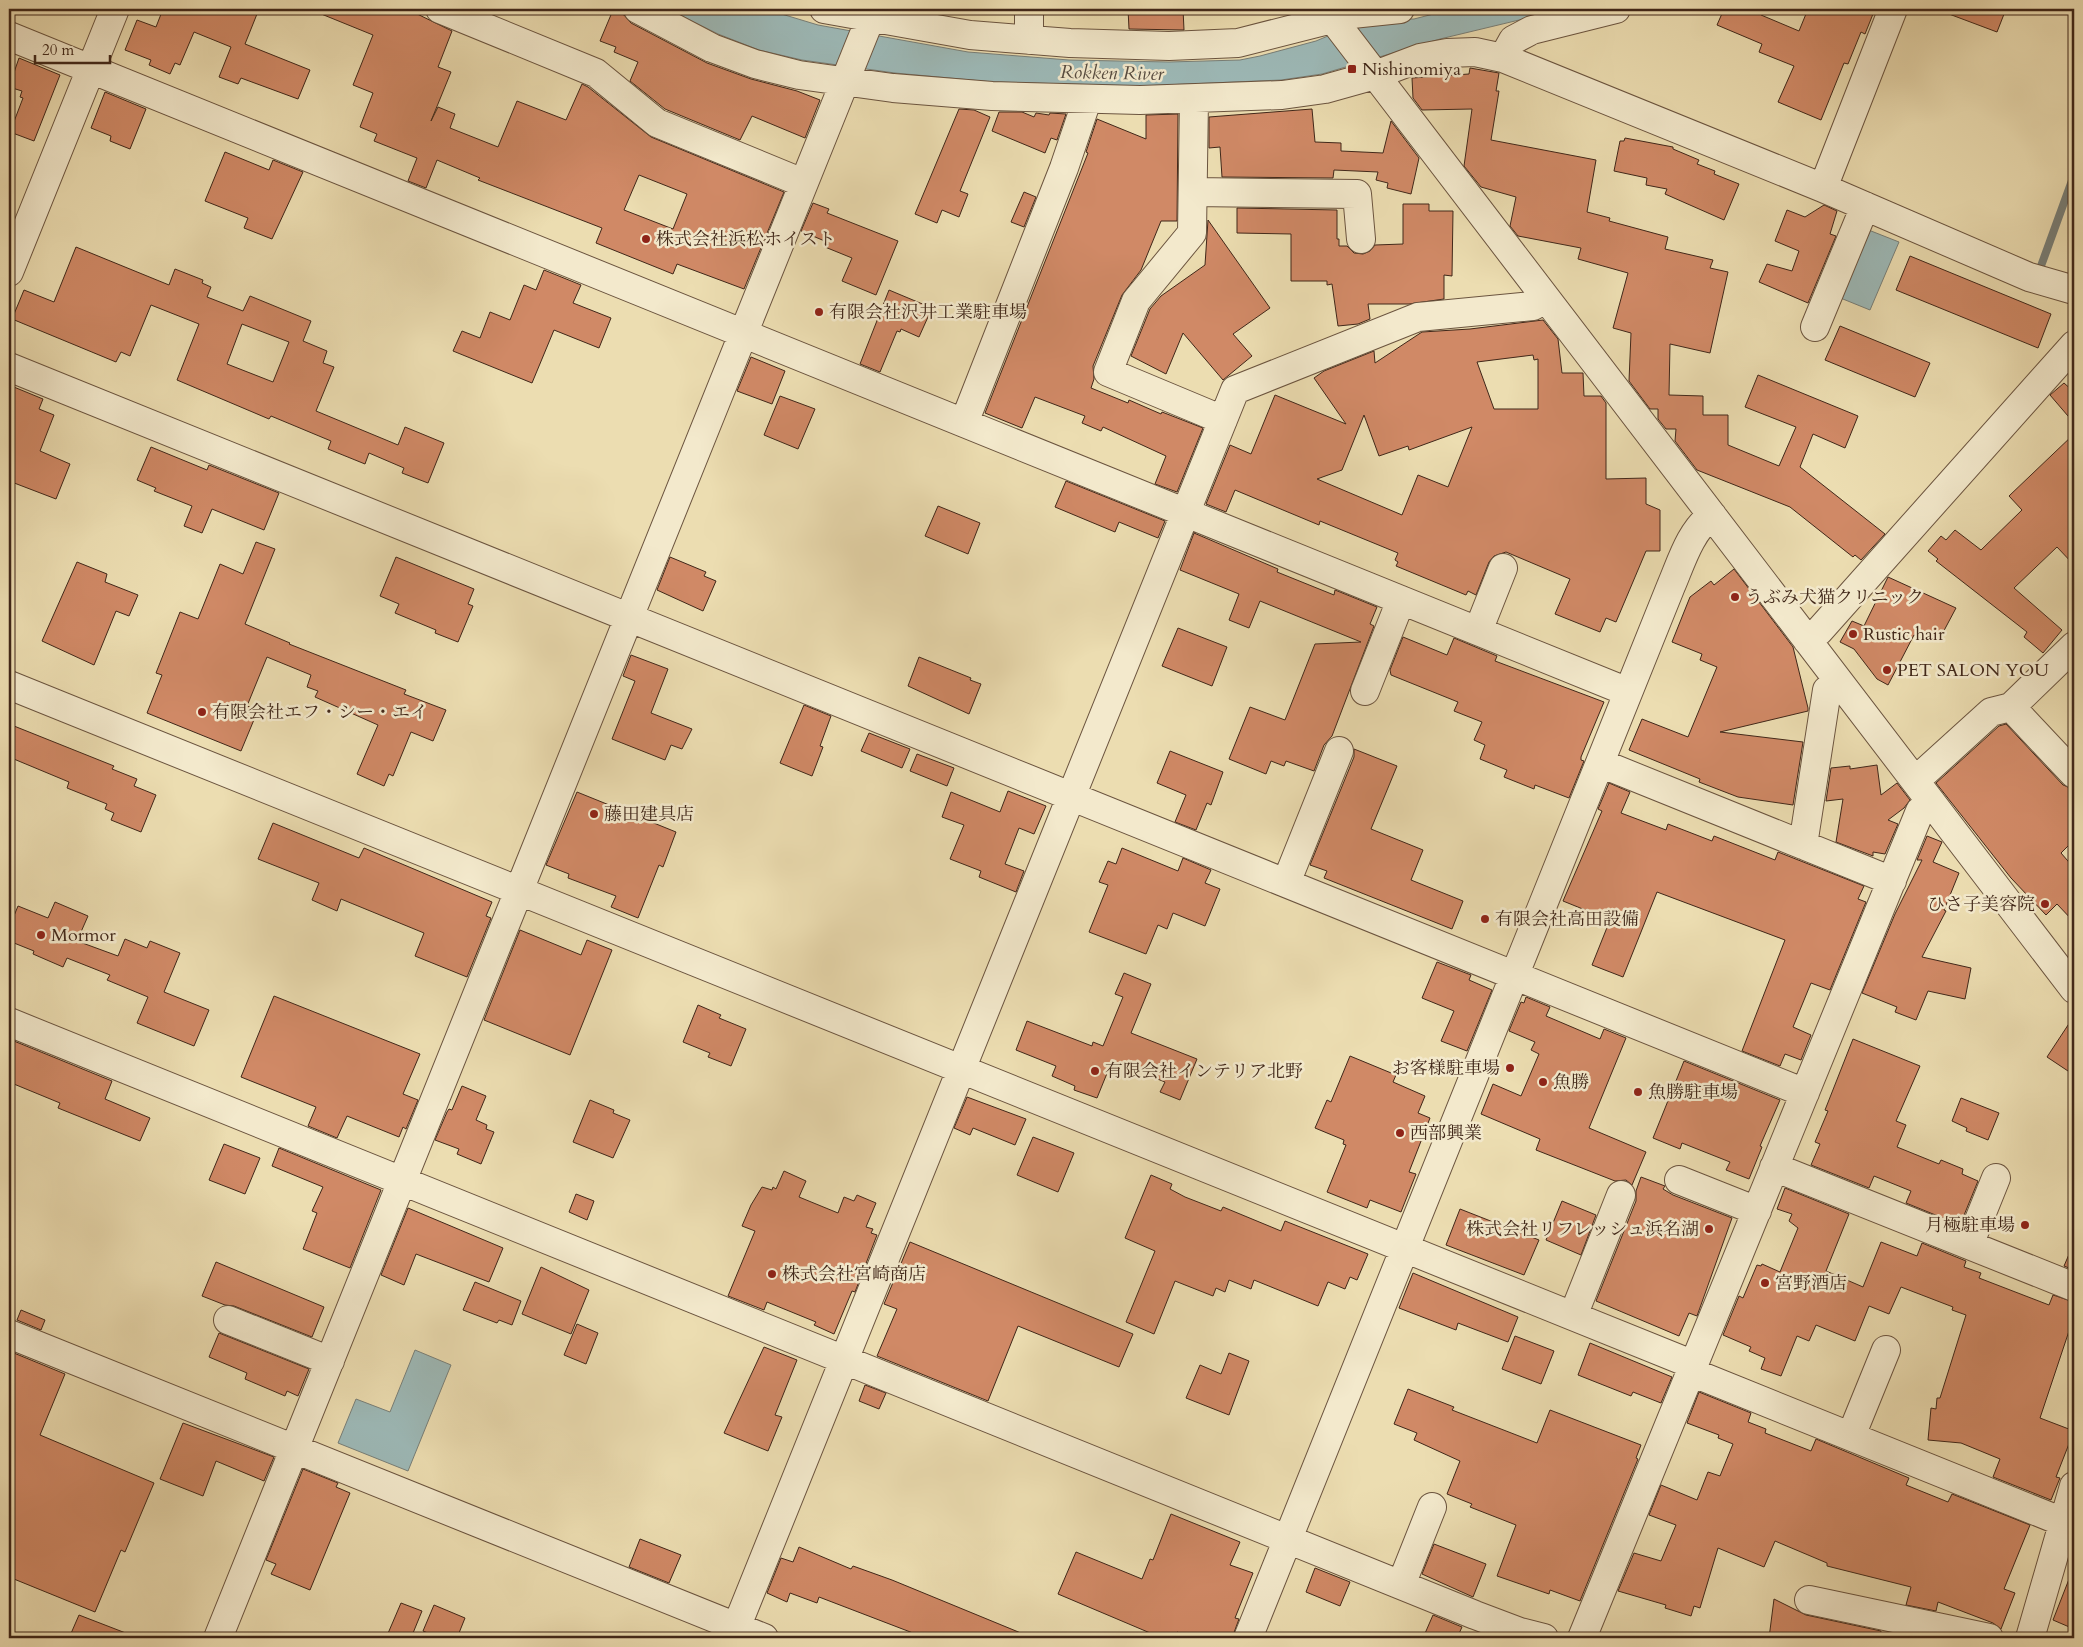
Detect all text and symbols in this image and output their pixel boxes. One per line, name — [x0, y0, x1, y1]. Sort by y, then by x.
scale bar — [35, 32, 110, 64]
text: 20 m — [42, 40, 74, 60]
place label: Nishinomiya — [1362, 57, 1461, 82]
water label: Rokken River — [1060, 59, 1165, 87]
marker: Nishinomiya — [1346, 63, 1358, 75]
place label: 株式会社浜松ホイスト — [656, 227, 836, 252]
marker: 株式会社浜松ホイスト — [640, 233, 652, 245]
place label: 有限会社沢井工業駐車場 — [829, 300, 1027, 325]
marker: 有限会社沢井工業駐車場 — [813, 306, 825, 318]
place label: うぶみ犬猫クリニック — [1745, 585, 1924, 610]
marker: うぶみ犬猫クリニック — [1729, 591, 1741, 603]
place label: Rustic hair — [1863, 622, 1945, 647]
marker: Rustic hair — [1847, 628, 1859, 640]
place label: PET SALON YOU — [1897, 658, 2049, 683]
marker: PET SALON YOU — [1881, 664, 1893, 676]
place label: 有限会社エフ・シー・エイ — [212, 700, 428, 725]
marker: 有限会社エフ・シー・エイ — [196, 706, 208, 718]
place label: 藤田建具店 — [604, 802, 694, 827]
marker: 藤田建具店 — [588, 808, 600, 820]
place label: ひさ子美容院 — [1927, 892, 2035, 917]
marker: ひさ子美容院 — [2039, 898, 2051, 910]
place label: 有限会社高田設備 — [1495, 907, 1639, 932]
marker: 有限会社高田設備 — [1479, 913, 1491, 925]
place label: Mormor — [51, 923, 116, 948]
marker: Mormor — [35, 929, 47, 941]
place label: お客様駐車場 — [1392, 1056, 1500, 1081]
place label: 有限会社インテリア北野 — [1105, 1059, 1303, 1084]
marker: お客様駐車場 — [1504, 1062, 1516, 1074]
marker: 有限会社インテリア北野 — [1089, 1065, 1101, 1077]
place label: 魚勝 — [1553, 1070, 1589, 1095]
marker: 魚勝 — [1537, 1076, 1549, 1088]
place label: 魚勝駐車場 — [1648, 1080, 1738, 1105]
marker: 魚勝駐車場 — [1632, 1086, 1644, 1098]
place label: 西部興業 — [1410, 1121, 1482, 1146]
marker: 西部興業 — [1394, 1127, 1406, 1139]
place label: 月極駐車場 — [1925, 1213, 2015, 1238]
place label: 株式会社リフレッシュ浜名湖 — [1466, 1217, 1699, 1242]
marker: 月極駐車場 — [2019, 1219, 2031, 1231]
marker: 株式会社リフレッシュ浜名湖 — [1703, 1223, 1715, 1235]
place label: 株式会社宮崎商店 — [782, 1262, 926, 1287]
marker: 株式会社宮崎商店 — [766, 1268, 778, 1280]
place label: 宮野酒店 — [1775, 1271, 1847, 1296]
marker: 宮野酒店 — [1759, 1277, 1771, 1289]

